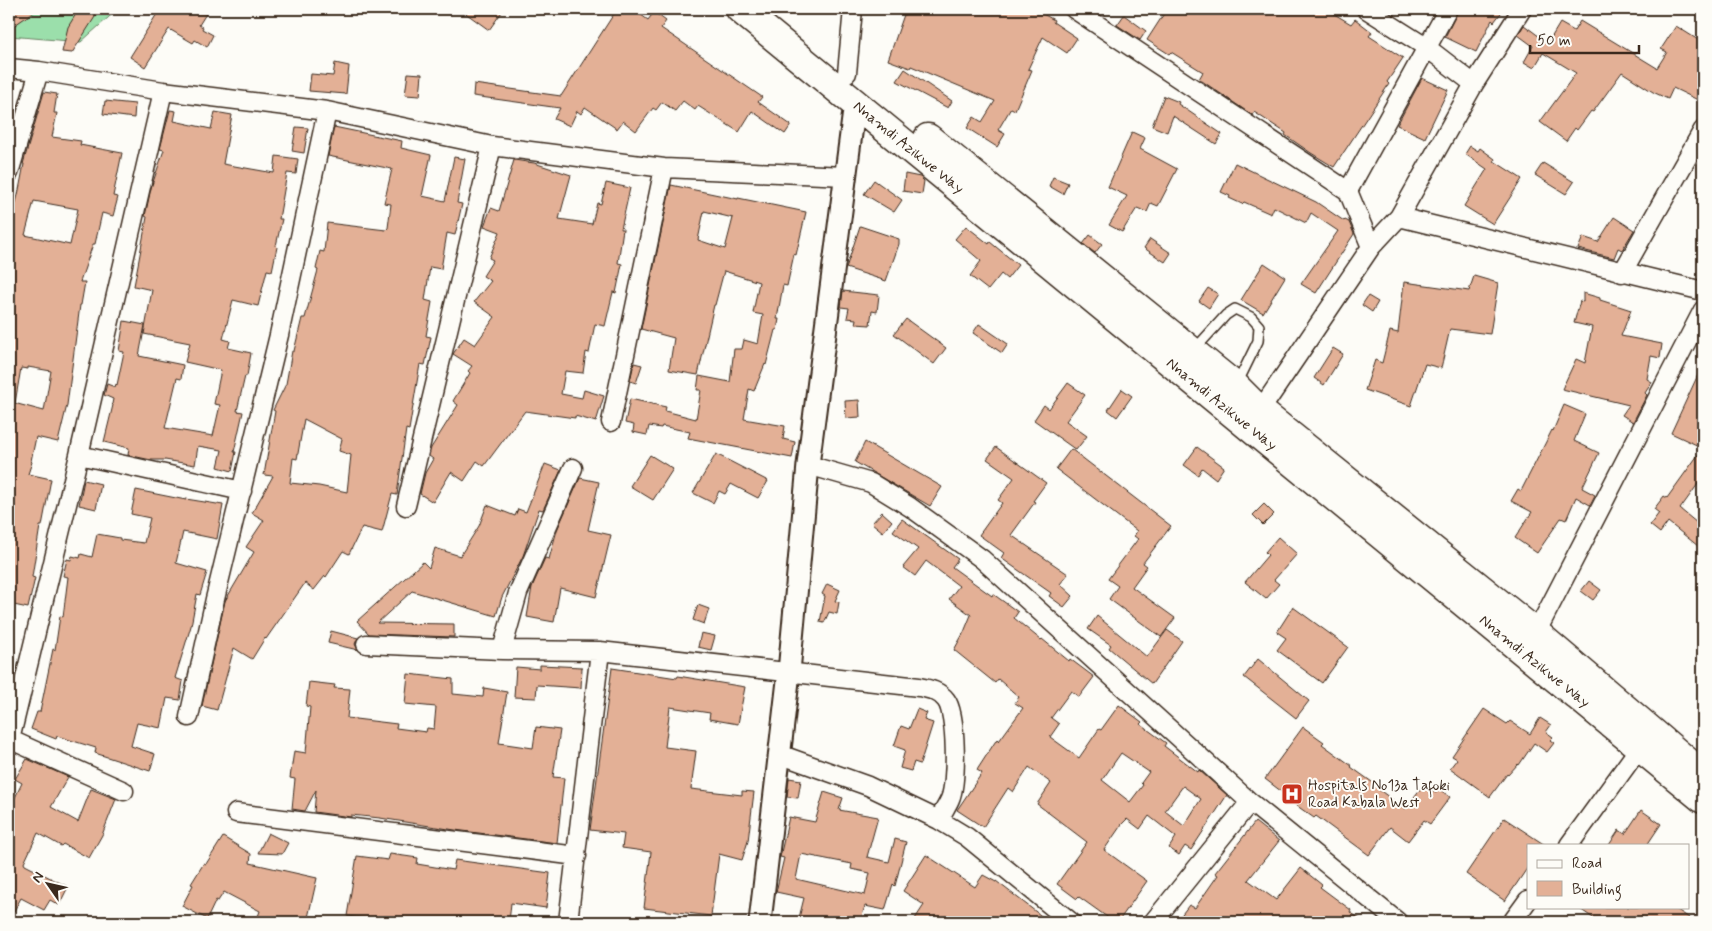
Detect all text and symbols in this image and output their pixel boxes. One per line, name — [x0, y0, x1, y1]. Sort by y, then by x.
scale bar — [1530, 22, 1638, 54]
text: 50 m — [1537, 31, 1571, 51]
street label: Nnamdi Azikwe Way — [849, 97, 968, 199]
street label: Nnamdi Azikwe Way — [1162, 354, 1281, 456]
street label: Nnamdi Azikwe Way — [1475, 611, 1594, 713]
place label: Hospitals No13a Tafoki Road Kabala West — [1308, 776, 1450, 813]
hospital icon: Hospitals No13a Tafoki Road Kabala West — [1280, 782, 1304, 806]
legend — [1527, 844, 1690, 908]
text: Road — [1572, 854, 1602, 874]
north arrow — [22, 858, 72, 908]
text: N — [28, 868, 48, 886]
text: Building — [1572, 880, 1622, 901]

